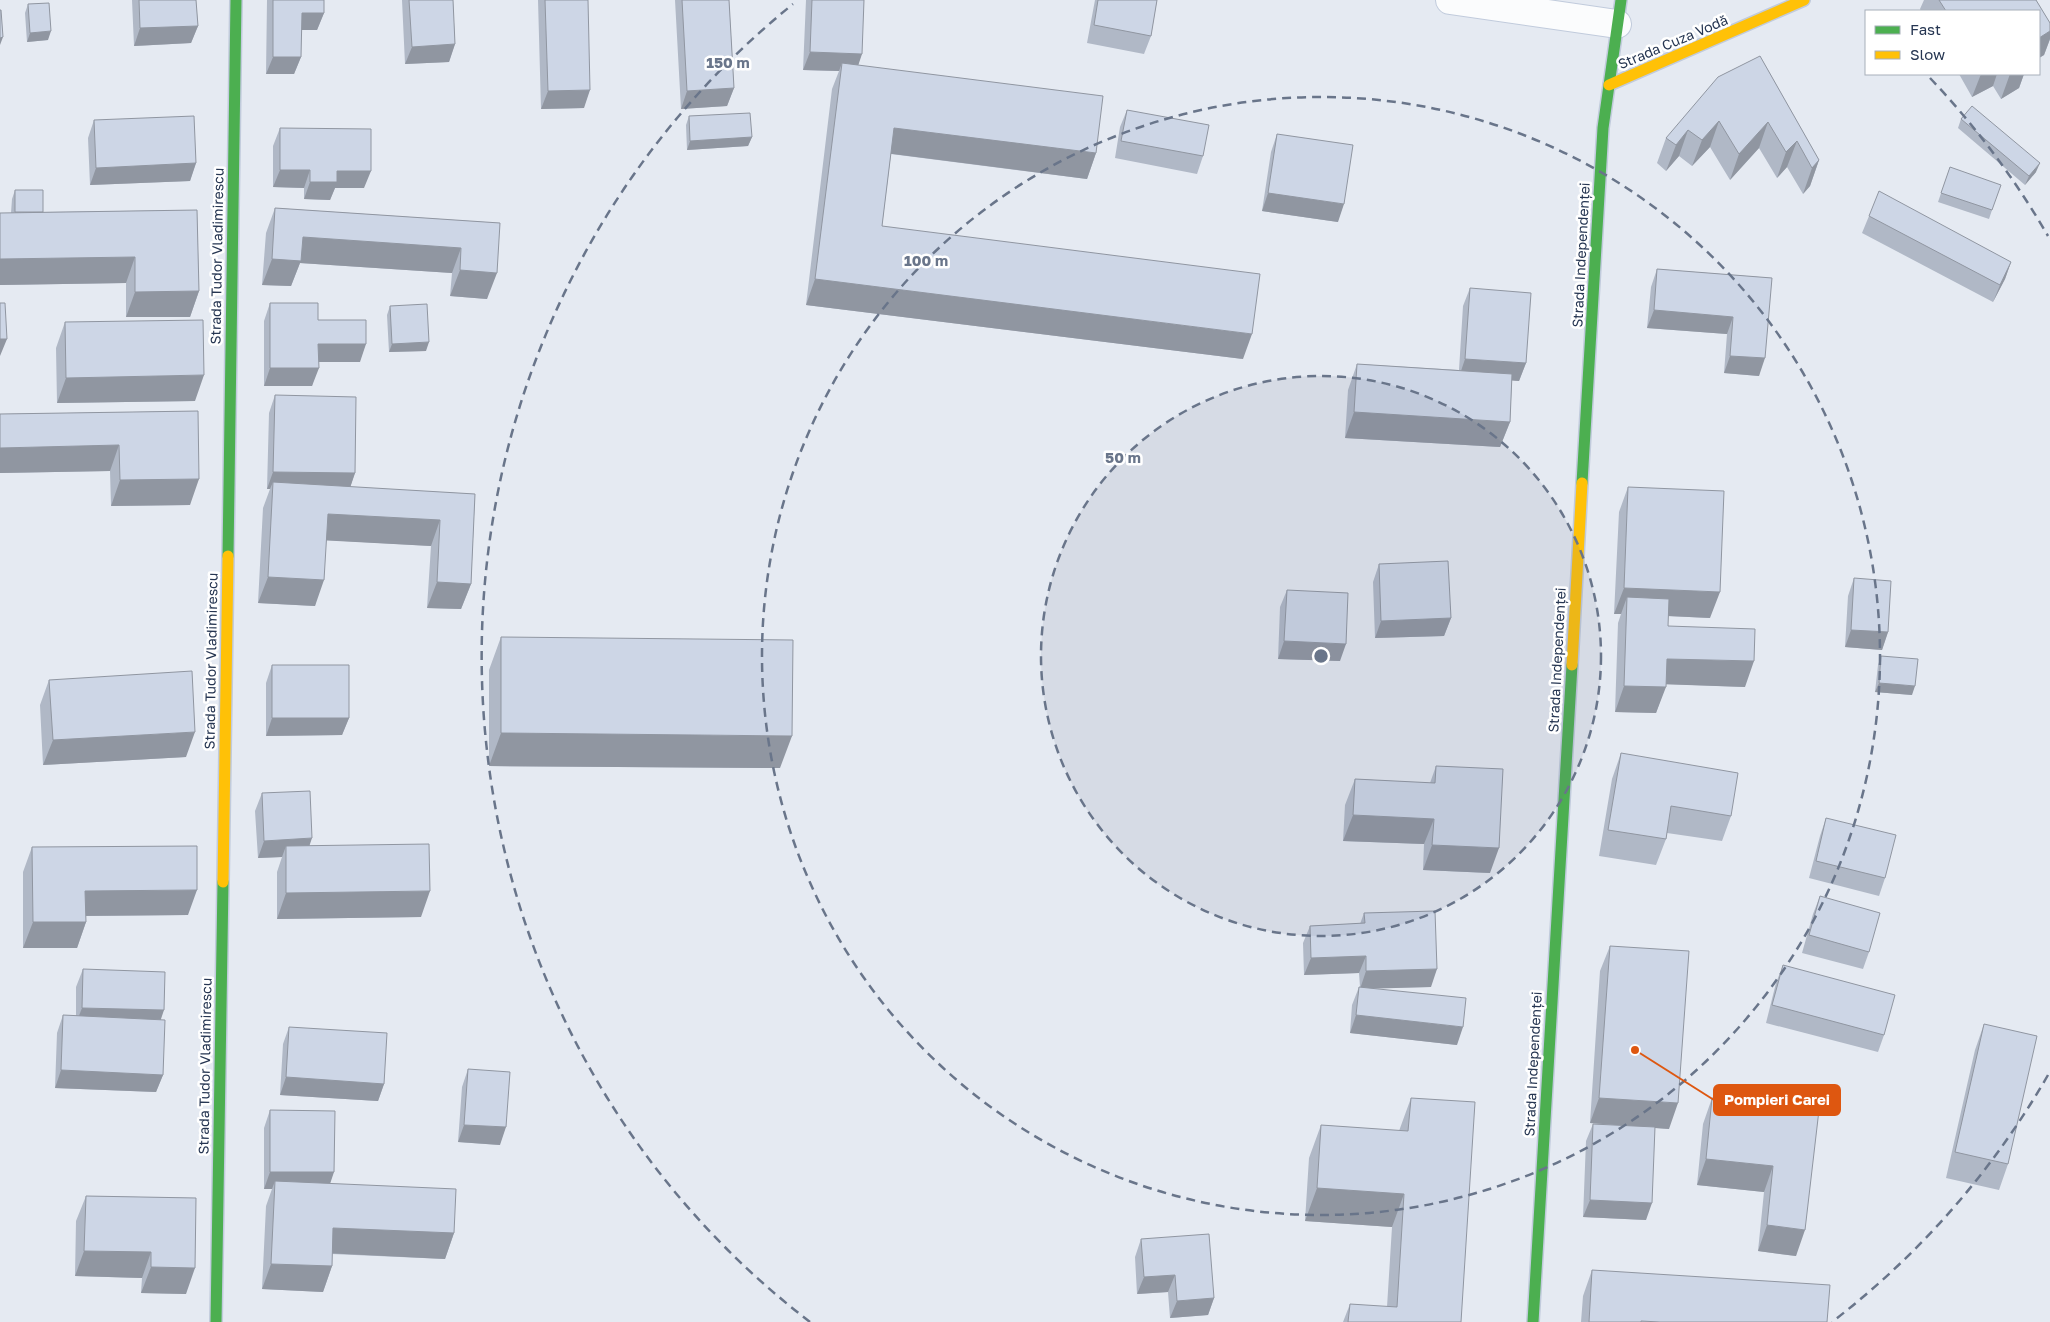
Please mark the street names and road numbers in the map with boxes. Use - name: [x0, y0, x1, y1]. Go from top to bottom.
- street label: Strada Cuza Vodă: [1615, 11, 1730, 72]
- street label: Strada Tudor Vladimirescu: [206, 168, 227, 344]
- street label: Strada Independenței: [1568, 182, 1593, 328]
- street label: Strada Tudor Vladimirescu: [200, 573, 221, 749]
- street label: Strada Independenței: [1544, 587, 1569, 733]
- street label: Strada Tudor Vladimirescu: [194, 978, 215, 1154]
- street label: Strada Independenței: [1520, 991, 1545, 1137]

